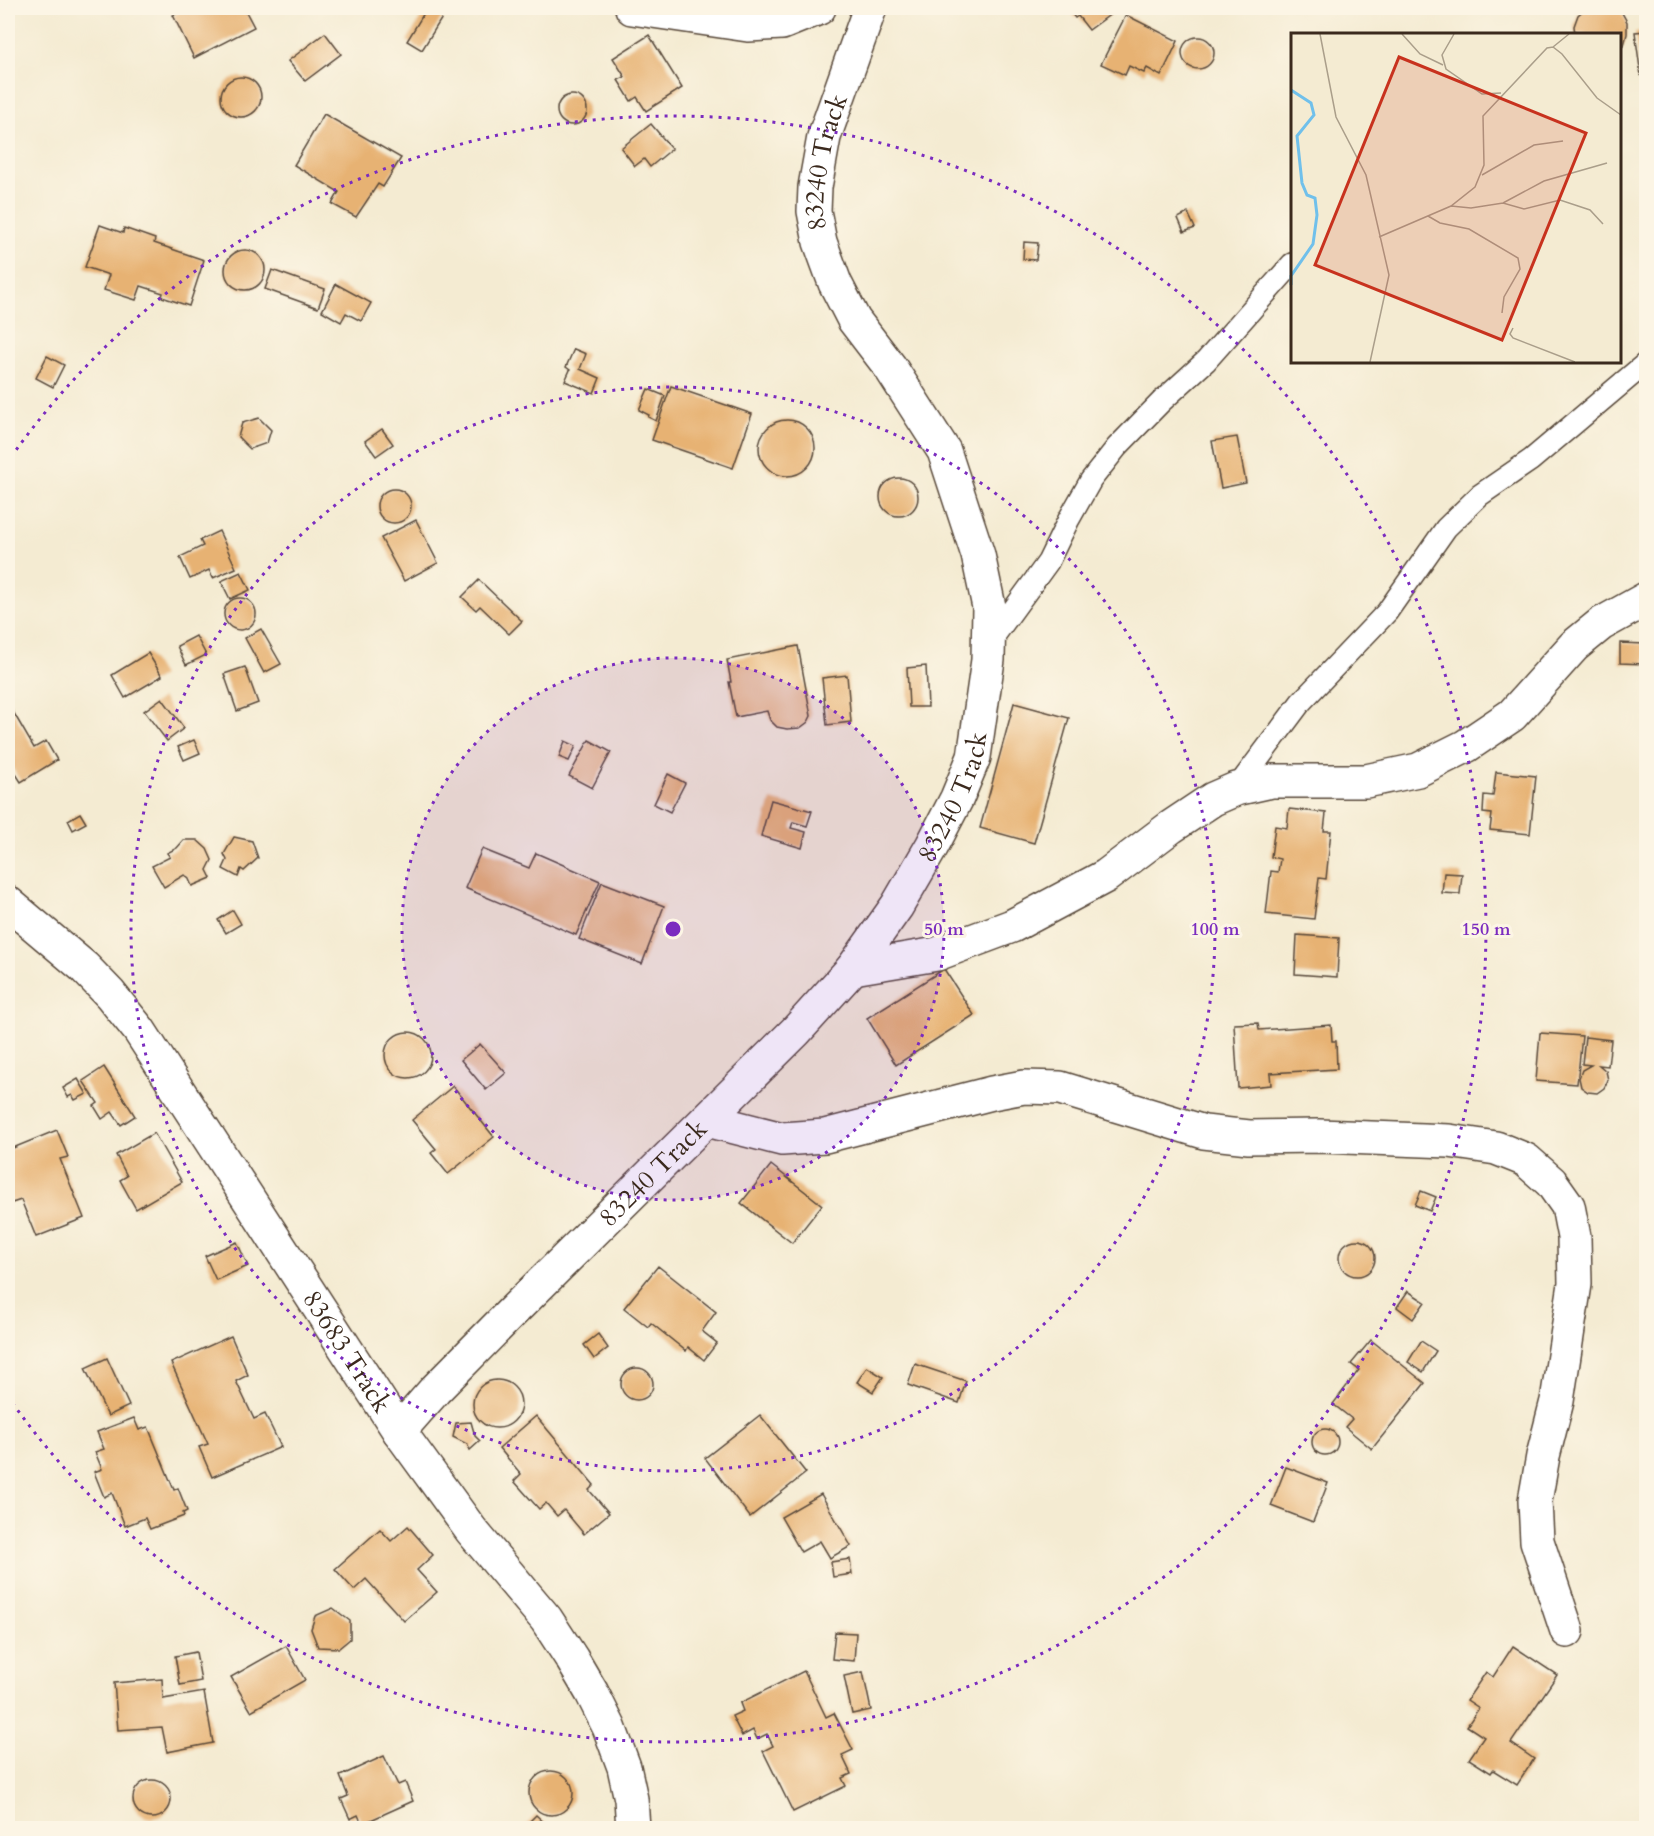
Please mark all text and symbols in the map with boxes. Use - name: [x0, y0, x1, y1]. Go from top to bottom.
- inset map: [1291, 33, 1621, 363]
- street label: 83240 Track: [796, 89, 856, 234]
- street label: 83240 Track: [909, 730, 995, 868]
- text: 50 m: [924, 917, 964, 942]
- text: 100 m: [1190, 917, 1240, 942]
- text: 150 m: [1461, 917, 1511, 942]
- centre of rings: [663, 919, 683, 939]
- street label: 83240 Track: [591, 1111, 714, 1234]
- street label: 83683 Track: [295, 1283, 400, 1419]

